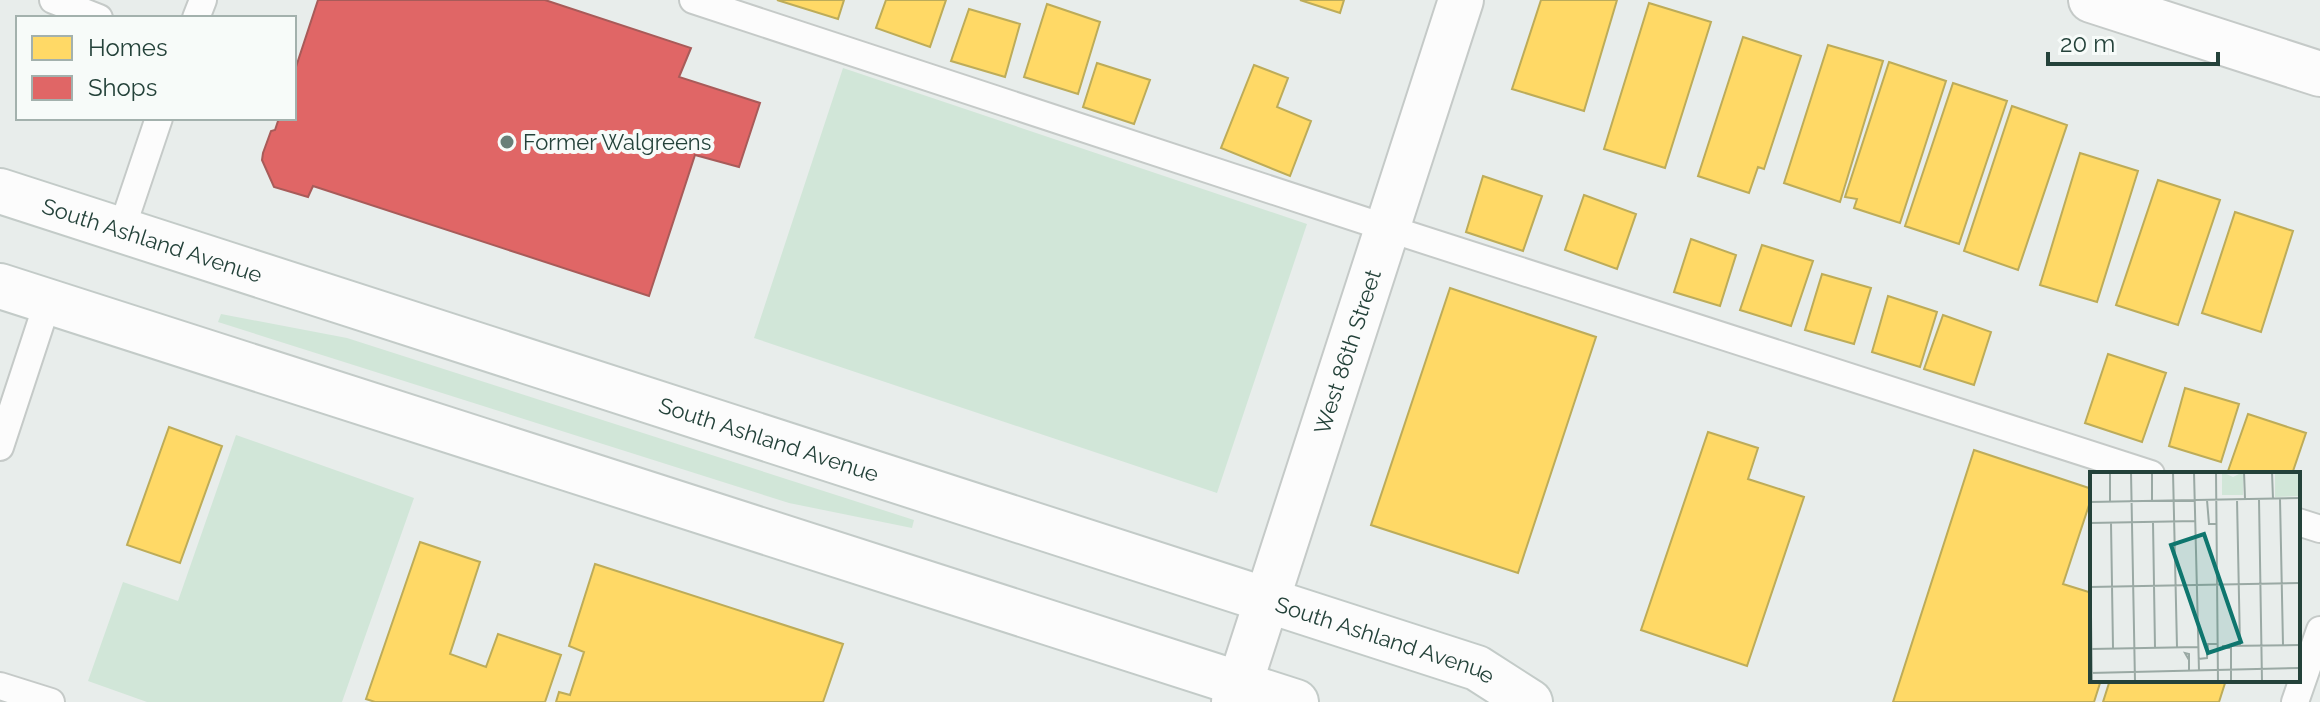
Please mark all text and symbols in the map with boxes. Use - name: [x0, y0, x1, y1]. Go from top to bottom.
- legend: [16, 16, 296, 120]
- scale bar: [2048, 16, 2218, 66]
- text: 20 m: [2060, 29, 2115, 58]
- text: Homes: [88, 33, 168, 62]
- text: Shops: [88, 73, 157, 102]
- place label: Former Walgreens: [523, 129, 711, 155]
- marker: Former Walgreens: [498, 133, 516, 151]
- street label: South Ashland Avenue: [39, 193, 266, 288]
- street label: West 86th Street: [1309, 266, 1386, 437]
- street label: South Ashland Avenue: [656, 392, 882, 487]
- inset map: [2090, 472, 2300, 682]
- street label: South Ashland Avenue: [1272, 591, 1500, 689]

